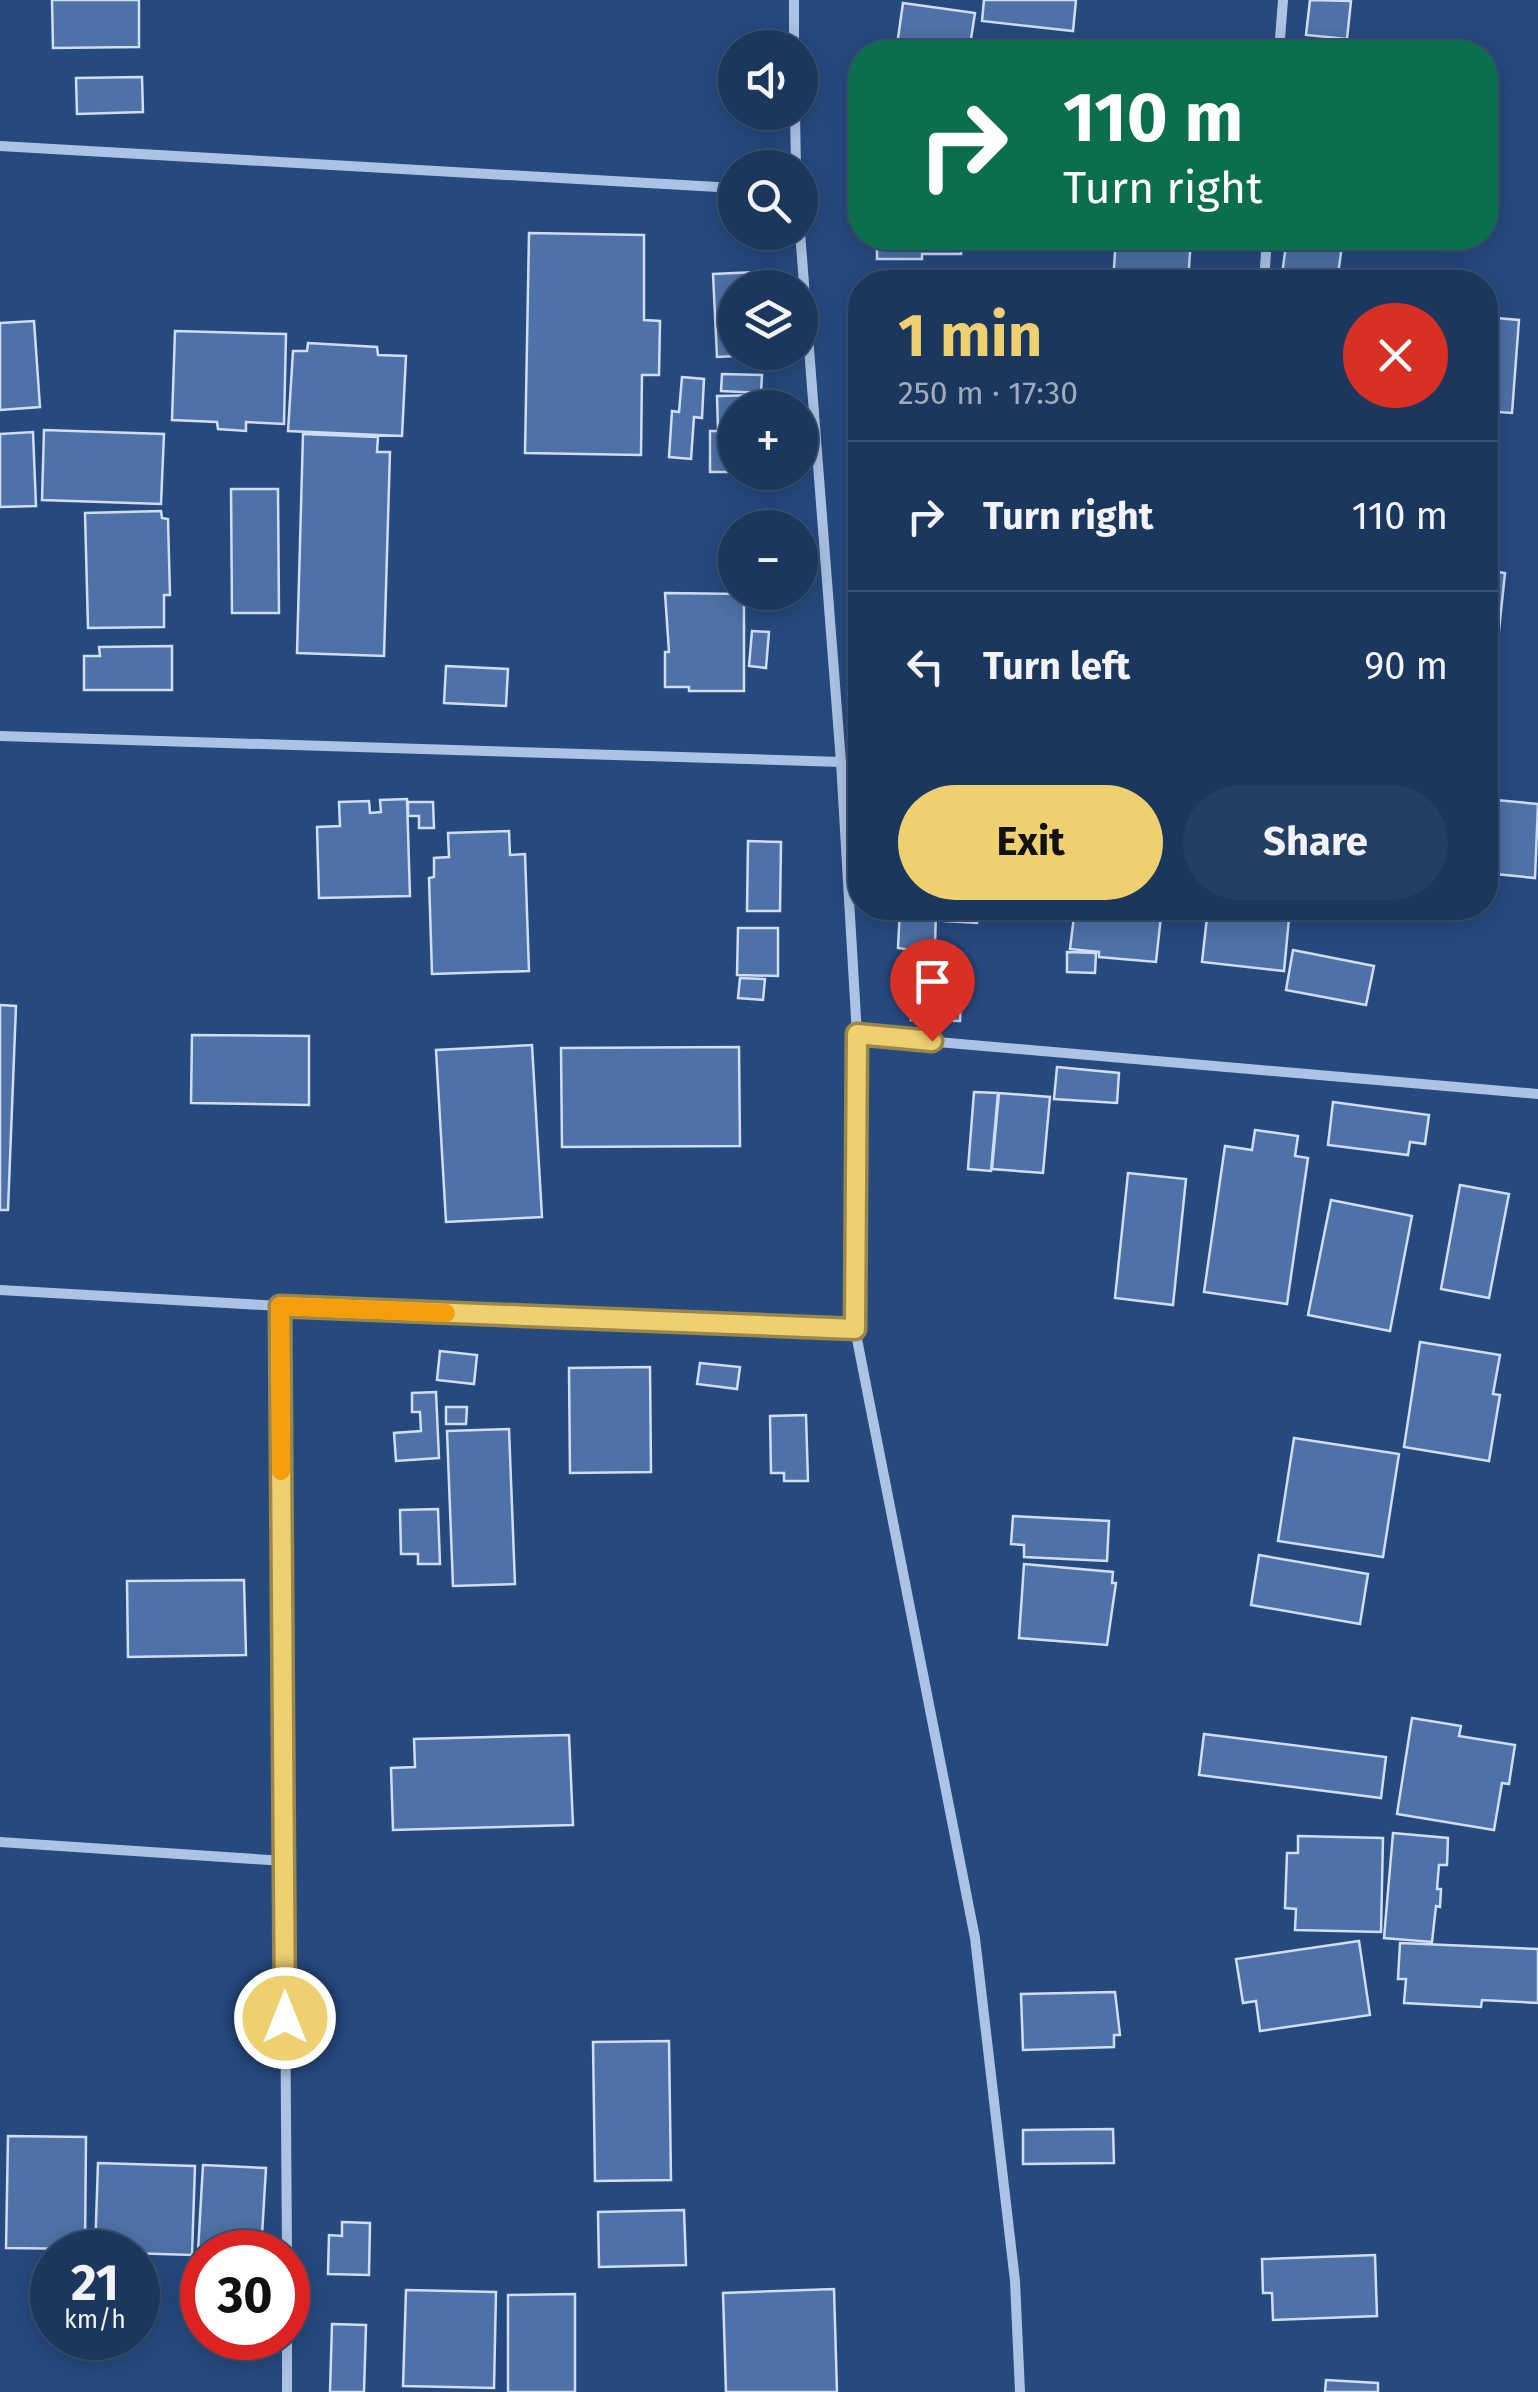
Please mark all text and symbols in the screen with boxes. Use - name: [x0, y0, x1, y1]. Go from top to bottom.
- map controls: [718, 30, 818, 610]
- button: sound: [718, 30, 818, 130]
- text: 110 m: [1063, 76, 1243, 160]
- icon: right: [898, 80, 1028, 210]
- button: search: [718, 150, 818, 250]
- text: Turn right: [1063, 161, 1262, 215]
- button: layers: [718, 270, 818, 370]
- text: 1 min: [898, 300, 1042, 372]
- button: close: [1343, 303, 1448, 408]
- text: 250 m · 17:30: [898, 374, 1078, 412]
- button: +: [718, 390, 818, 490]
- icon: right: [898, 489, 953, 544]
- text: Turn right: [983, 493, 1153, 539]
- text: 110 m: [1352, 493, 1448, 539]
- button: −: [718, 510, 818, 610]
- icon: left: [898, 639, 953, 694]
- text: Turn left: [983, 643, 1130, 689]
- text: 90 m: [1364, 643, 1448, 689]
- button: Exit: [898, 785, 1163, 900]
- button: Share: [1183, 785, 1448, 900]
- pin: [890, 939, 975, 1042]
- icon: arrive: [905, 954, 960, 1009]
- position arrow: [233, 1966, 337, 2070]
- speed limit sign: 30: [180, 2230, 310, 2360]
- text: 21: [71, 2253, 119, 2313]
- text: km/h: [64, 2305, 126, 2335]

